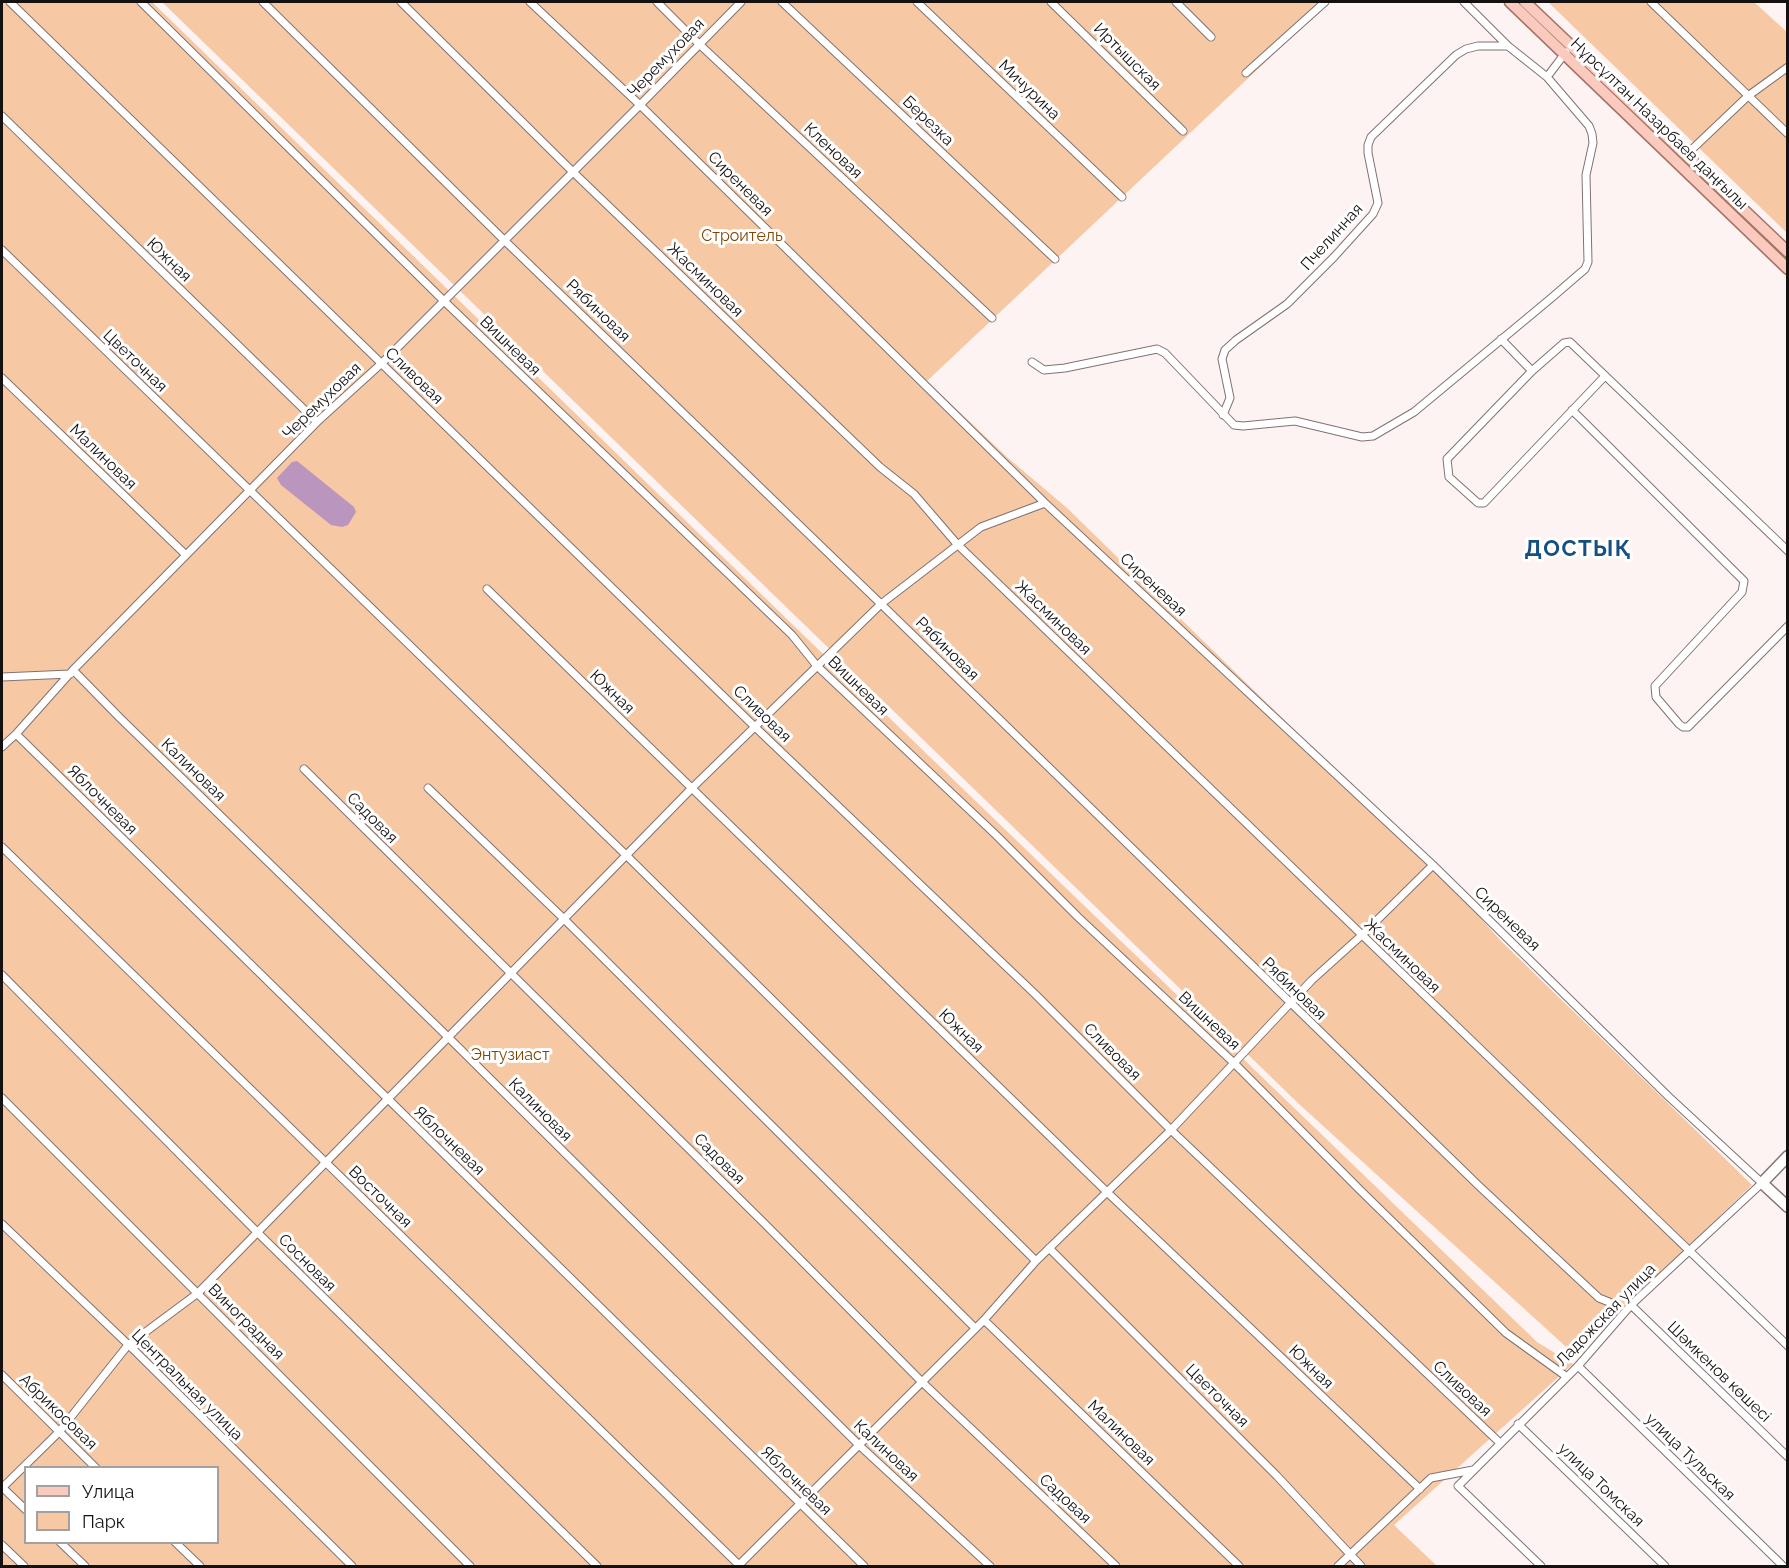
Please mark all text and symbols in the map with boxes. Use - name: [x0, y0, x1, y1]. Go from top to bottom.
- street label: Черемуховая: [624, 15, 708, 101]
- street label: Иртышская: [1089, 19, 1165, 95]
- street label: Нұрсұлтан Назарбаев даңғылы: [1566, 34, 1752, 214]
- street label: Мичурина: [994, 56, 1064, 124]
- street label: Березка: [899, 92, 957, 150]
- street label: Кленовая: [800, 119, 866, 183]
- street label: Сиреневая: [704, 148, 776, 220]
- street label: Пчелинная: [1297, 200, 1367, 274]
- park label: Строитель: [701, 226, 783, 246]
- street label: Южная: [143, 234, 195, 286]
- street label: Жасминовая: [663, 239, 747, 321]
- street label: Рябиновая: [562, 276, 634, 346]
- street label: Вишневая: [476, 312, 544, 380]
- street label: Цветочная: [99, 326, 171, 396]
- street label: Сливовая: [381, 344, 447, 408]
- street label: Черемуховая: [279, 359, 365, 443]
- street label: Малиновая: [66, 420, 140, 494]
- district label: ДОСТЫҚ: [1524, 536, 1632, 562]
- street label: Сиреневая: [1116, 549, 1190, 621]
- street label: Жасминовая: [1011, 577, 1095, 659]
- street label: Рябиновая: [911, 613, 983, 685]
- street label: Вишневая: [824, 652, 892, 720]
- street label: Южная: [586, 666, 638, 718]
- street label: Сливовая: [729, 682, 795, 746]
- street label: Калиновая: [157, 735, 229, 805]
- street label: Яблочневая: [63, 761, 141, 839]
- street label: Садовая: [343, 789, 401, 847]
- street label: Сиреневая: [1470, 883, 1544, 955]
- street label: Жасминовая: [1360, 915, 1444, 997]
- street label: Рябиновая: [1258, 954, 1330, 1024]
- street label: Вишневая: [1174, 988, 1244, 1054]
- street label: Южная: [935, 1005, 987, 1057]
- street label: Сливовая: [1079, 1019, 1145, 1085]
- park label: Энтузиаст: [470, 1045, 550, 1065]
- street label: Калиновая: [504, 1074, 576, 1146]
- street label: Яблочневая: [410, 1102, 488, 1180]
- street label: Садовая: [690, 1130, 748, 1188]
- street label: Восточная: [344, 1162, 416, 1232]
- street label: Сосновая: [274, 1230, 340, 1296]
- street label: Ладожская улица: [1552, 1260, 1660, 1370]
- street label: Виноградная: [204, 1280, 288, 1364]
- street label: Шәмкенов көшесі: [1663, 1318, 1775, 1426]
- street label: Центральная улица: [127, 1325, 247, 1445]
- street label: Южная: [1285, 1341, 1337, 1393]
- street label: Сливовая: [1429, 1357, 1495, 1421]
- street label: Цветочная: [1181, 1360, 1253, 1432]
- street label: Абрикосовая: [15, 1370, 101, 1454]
- street label: Малиновая: [1084, 1396, 1158, 1470]
- street label: улица Тульская: [1641, 1409, 1739, 1505]
- street label: Калиновая: [850, 1416, 922, 1486]
- street label: улица Томская: [1554, 1439, 1648, 1531]
- street label: Яблочневая: [757, 1442, 835, 1520]
- legend: [24, 1466, 219, 1544]
- street label: Садовая: [1035, 1470, 1095, 1528]
- text: Улица: [82, 1481, 134, 1502]
- text: Парк: [82, 1511, 125, 1532]

